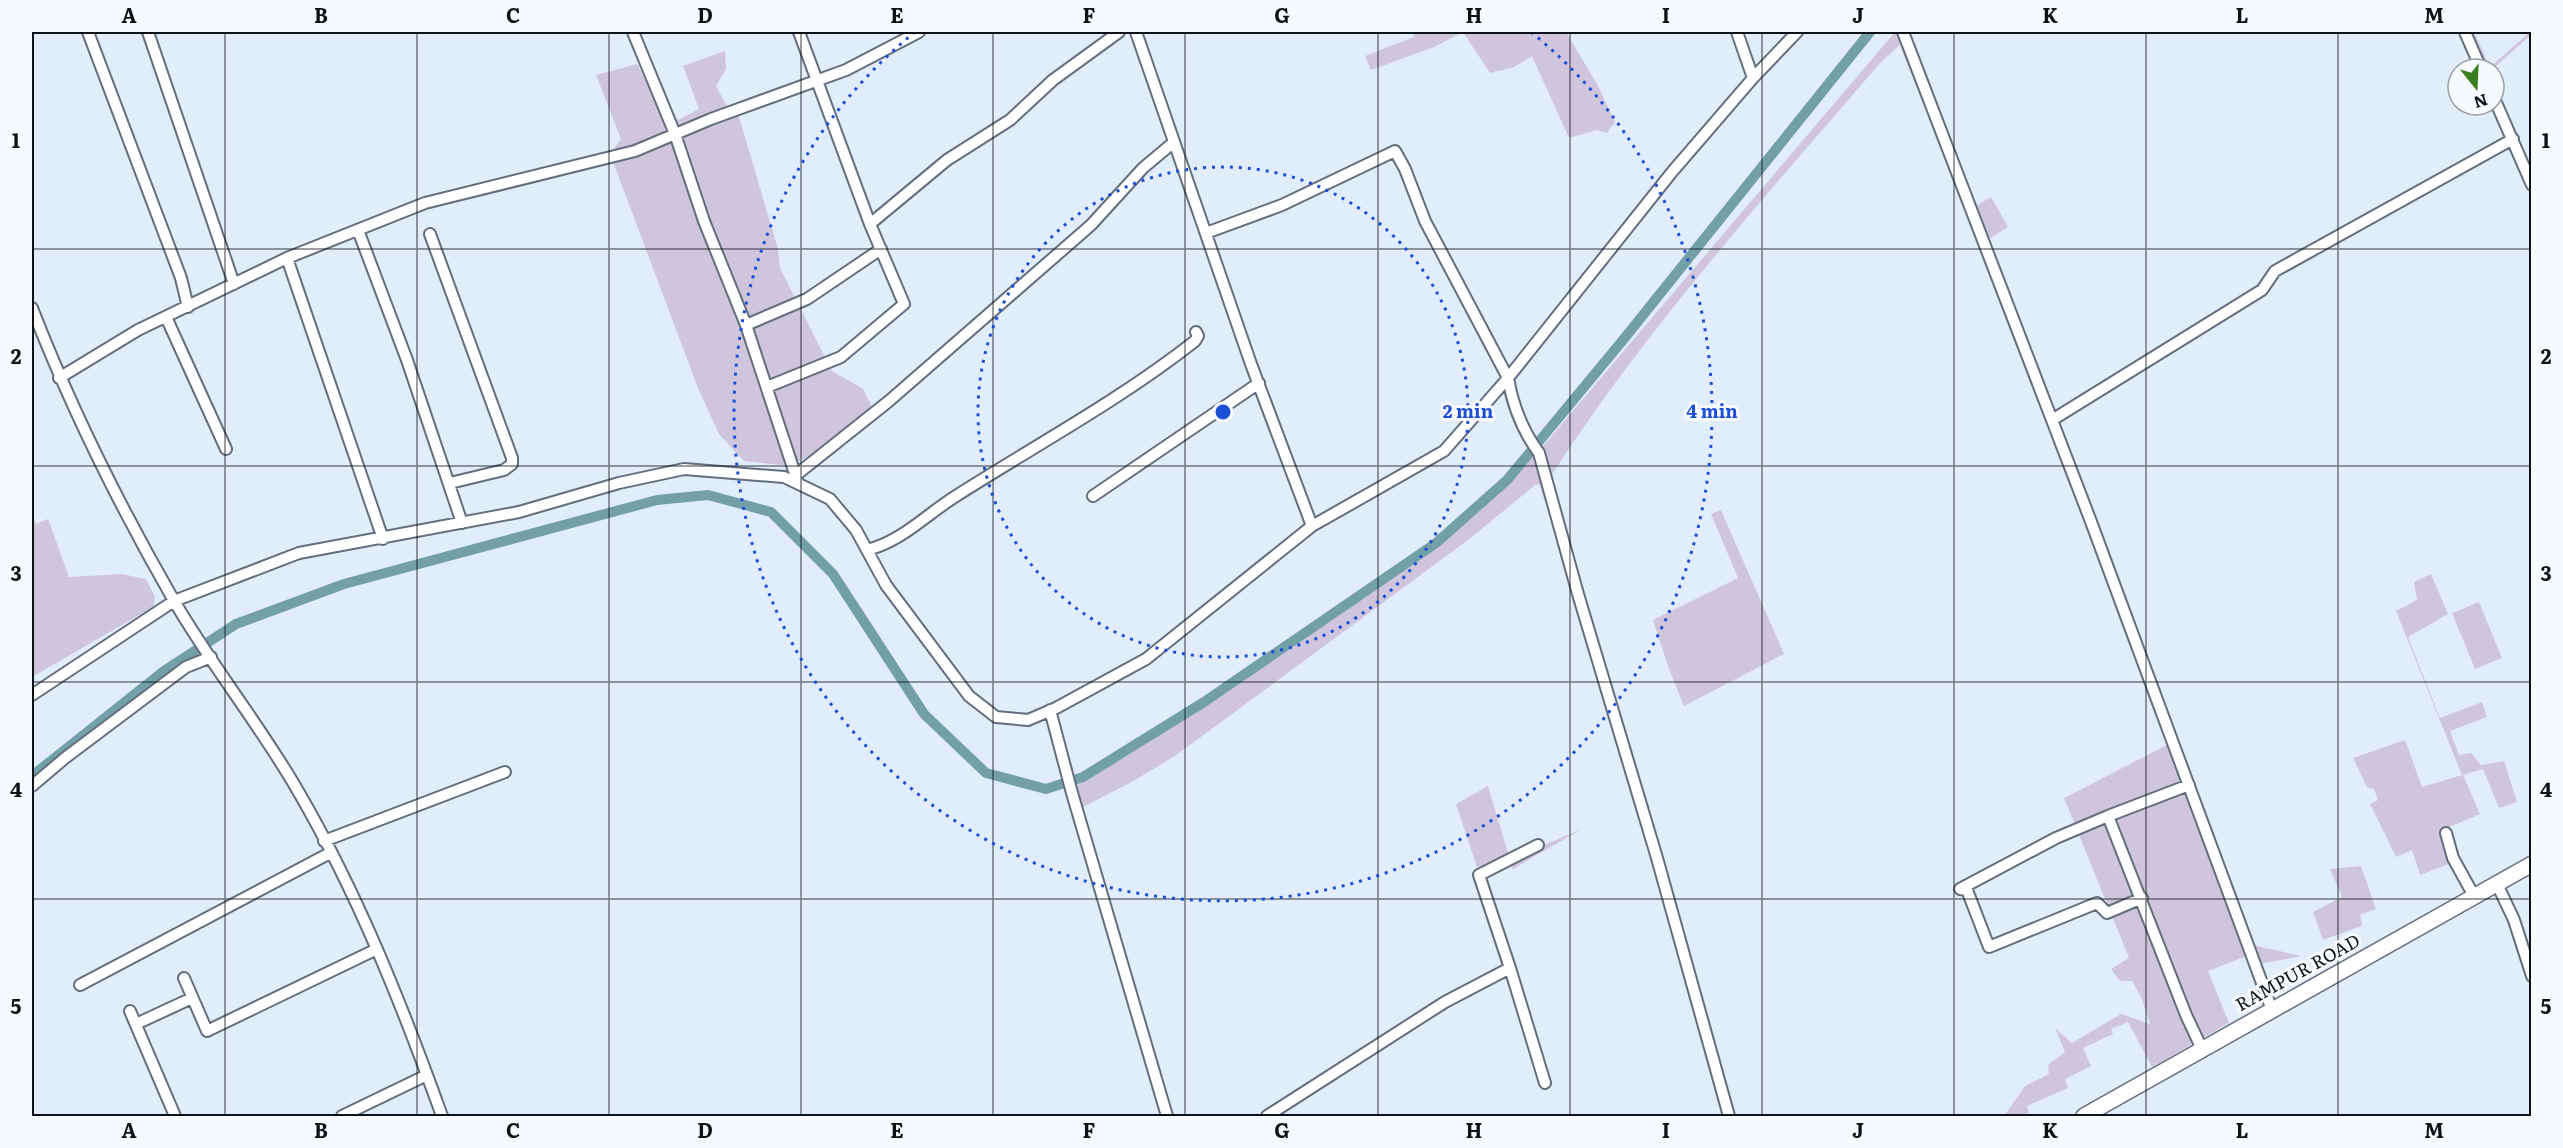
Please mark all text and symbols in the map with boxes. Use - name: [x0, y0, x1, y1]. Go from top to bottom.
- text: A: [121, 0, 137, 29]
- text: B: [314, 0, 328, 29]
- text: C: [506, 0, 520, 29]
- text: D: [697, 0, 713, 29]
- text: E: [890, 0, 904, 29]
- text: F: [1083, 0, 1096, 29]
- text: G: [1274, 0, 1290, 29]
- text: H: [1466, 0, 1482, 29]
- text: I: [1662, 0, 1670, 29]
- text: J: [1852, 0, 1864, 29]
- text: K: [2042, 0, 2058, 29]
- text: L: [2236, 0, 2249, 29]
- text: M: [2424, 0, 2444, 29]
- north arrow: [2446, 57, 2506, 117]
- text: N: [2471, 89, 2491, 116]
- text: 1: [12, 124, 20, 154]
- text: 1: [2542, 124, 2550, 154]
- text: 2: [11, 340, 22, 370]
- text: 2: [2541, 340, 2552, 370]
- text: 2 min: [1443, 397, 1494, 424]
- text: 4 min: [1686, 397, 1738, 424]
- centre of rings: [1213, 402, 1233, 422]
- text: 3: [10, 557, 22, 587]
- text: 3: [2540, 557, 2552, 587]
- text: 4: [10, 773, 22, 803]
- text: 4: [2540, 773, 2552, 803]
- street label: RAMPUR ROAD: [2230, 926, 2364, 1017]
- text: 5: [11, 990, 22, 1020]
- text: 5: [2541, 990, 2552, 1020]
- text: A: [121, 1114, 137, 1144]
- text: B: [314, 1114, 328, 1144]
- text: C: [506, 1114, 520, 1144]
- text: D: [697, 1114, 713, 1144]
- text: E: [890, 1114, 904, 1144]
- text: F: [1083, 1114, 1096, 1144]
- text: G: [1274, 1114, 1290, 1144]
- text: H: [1466, 1114, 1482, 1144]
- text: I: [1662, 1114, 1670, 1144]
- text: J: [1852, 1114, 1864, 1144]
- text: K: [2042, 1114, 2058, 1144]
- text: L: [2236, 1114, 2249, 1144]
- text: M: [2424, 1114, 2444, 1144]

